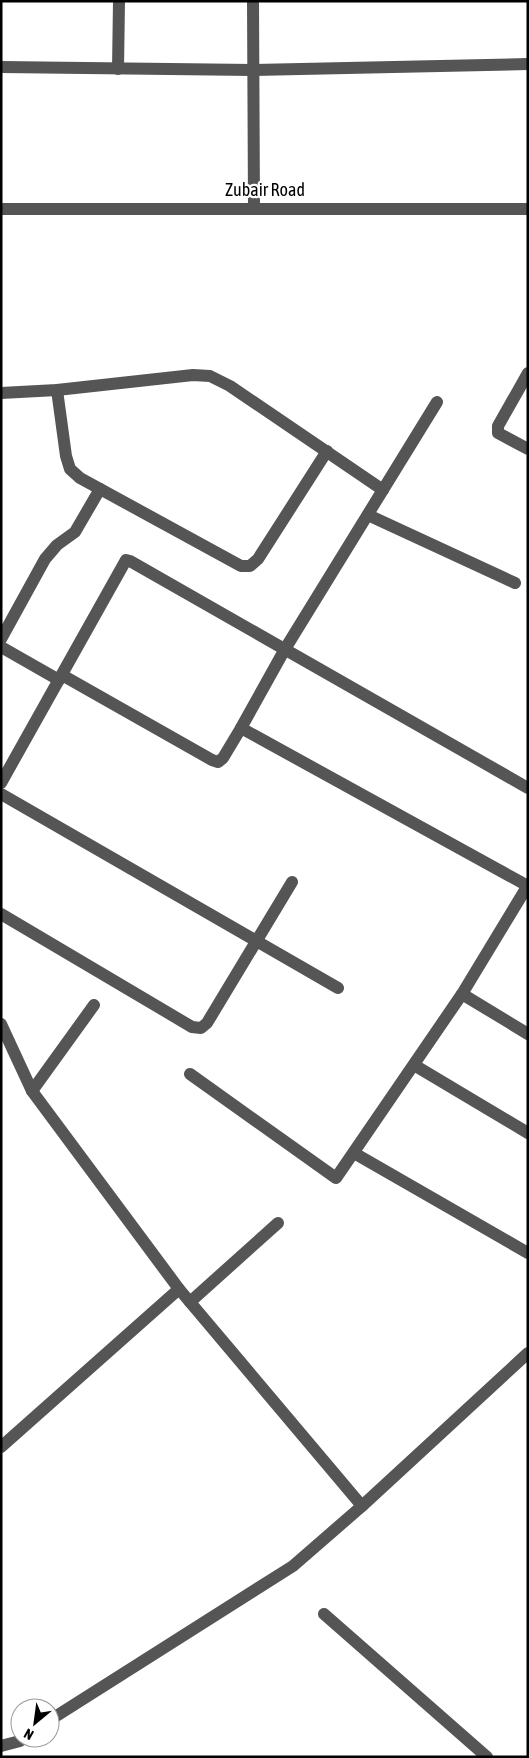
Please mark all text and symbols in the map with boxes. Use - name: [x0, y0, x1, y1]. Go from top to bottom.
- street label: Zubair Road: [225, 179, 305, 200]
- north arrow: [10, 1698, 60, 1748]
- text: N: [21, 1725, 36, 1743]

